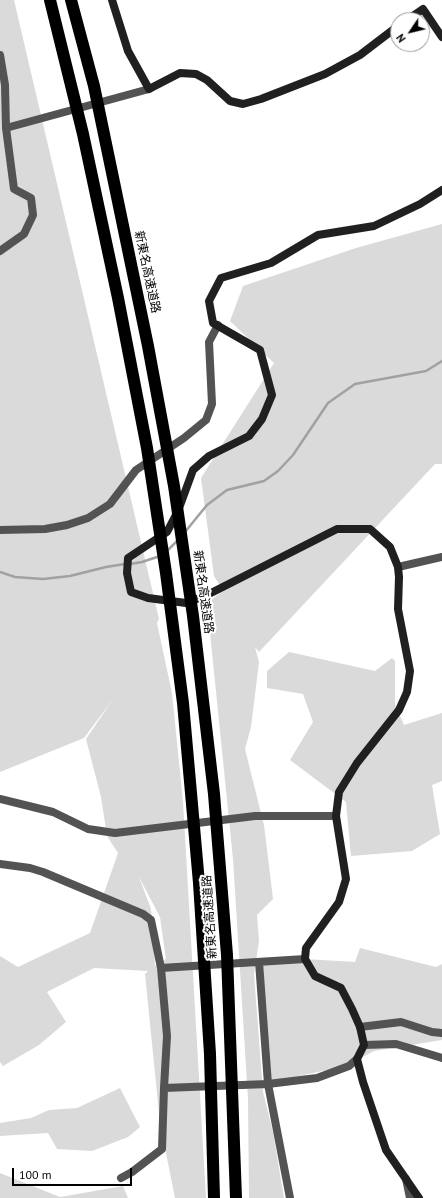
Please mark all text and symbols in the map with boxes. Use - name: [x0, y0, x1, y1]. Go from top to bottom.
- north arrow: [390, 12, 430, 52]
- text: N: [393, 31, 409, 45]
- street label: 新東名高速道路: [131, 229, 163, 315]
- street label: 新東名高速道路: [190, 549, 216, 635]
- street label: 新東名高速道路: [200, 875, 220, 959]
- scale bar: [14, 1160, 134, 1186]
- text: 100 m: [19, 1167, 52, 1182]

